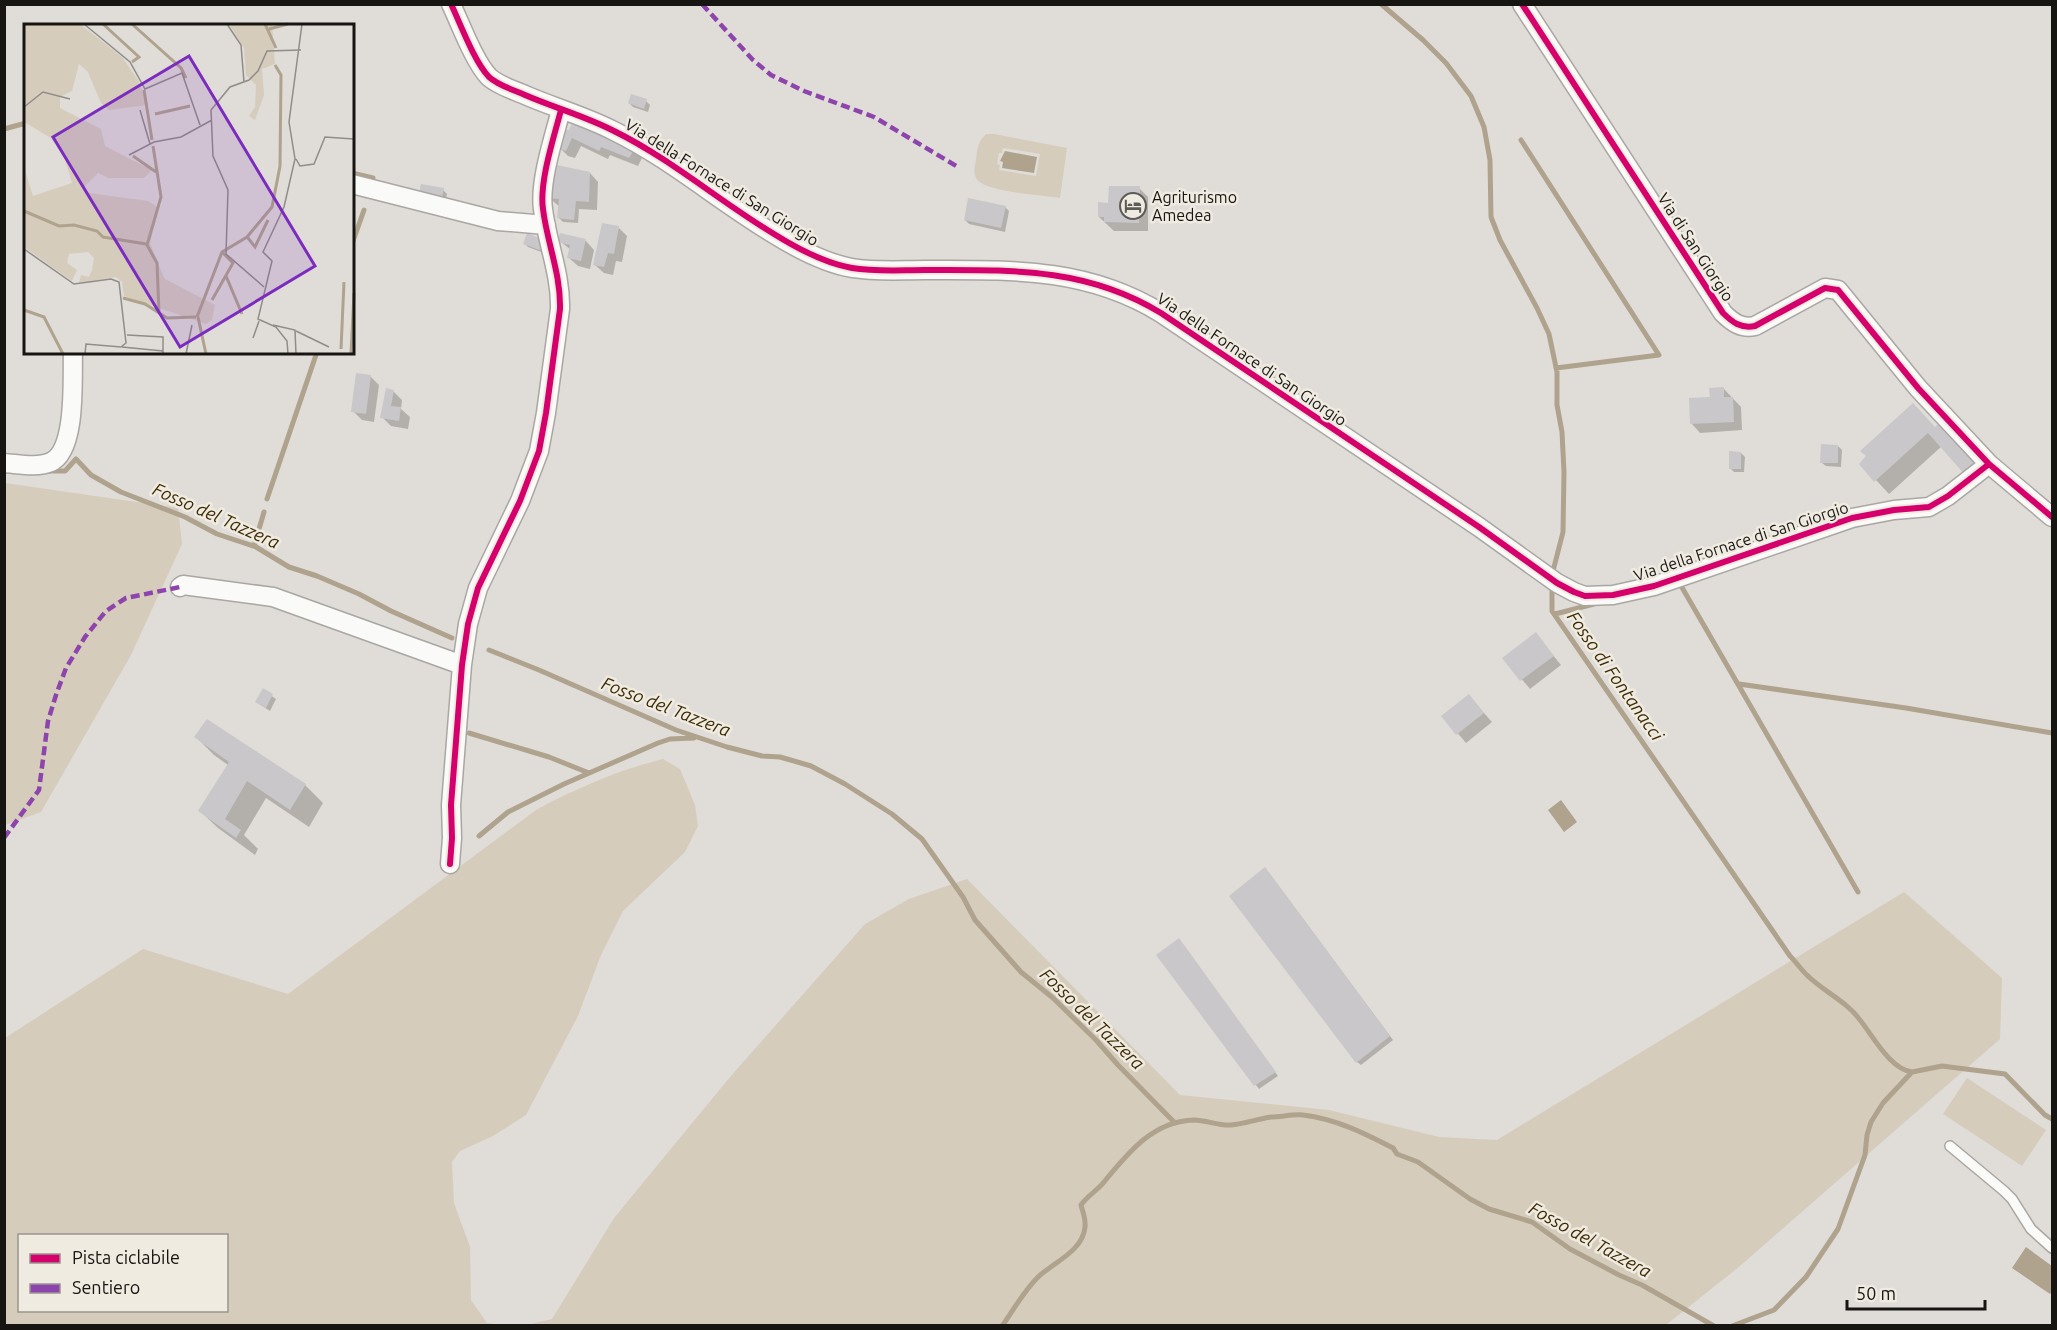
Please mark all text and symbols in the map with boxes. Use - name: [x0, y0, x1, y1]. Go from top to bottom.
- inset map: [24, 24, 354, 354]
- street label: Via della Fornace di San Giorgio: [622, 115, 822, 249]
- place label: Agriturismo Amedea: [1152, 188, 1237, 224]
- street label: Via di San Giorgio: [1654, 190, 1738, 304]
- hotel icon: Agriturismo Amedea: [1118, 191, 1148, 221]
- street label: Via della Fornace di San Giorgio: [1154, 289, 1350, 429]
- water label: Fosso del Tazzera: [150, 478, 283, 552]
- street label: Via della Fornace di San Giorgio: [1631, 498, 1851, 584]
- water label: Fosso di Fontanacci: [1564, 607, 1668, 744]
- water label: Fosso del Tazzera: [599, 672, 734, 740]
- water label: Fosso del Tazzera: [1037, 964, 1149, 1073]
- water label: Fosso del Tazzera: [1526, 1197, 1655, 1281]
- legend: [18, 1234, 228, 1312]
- text: Pista ciclabile: [72, 1247, 180, 1267]
- scale bar: [1847, 1273, 1985, 1311]
- text: Sentiero: [72, 1277, 140, 1297]
- text: 50 m: [1856, 1283, 1896, 1303]

